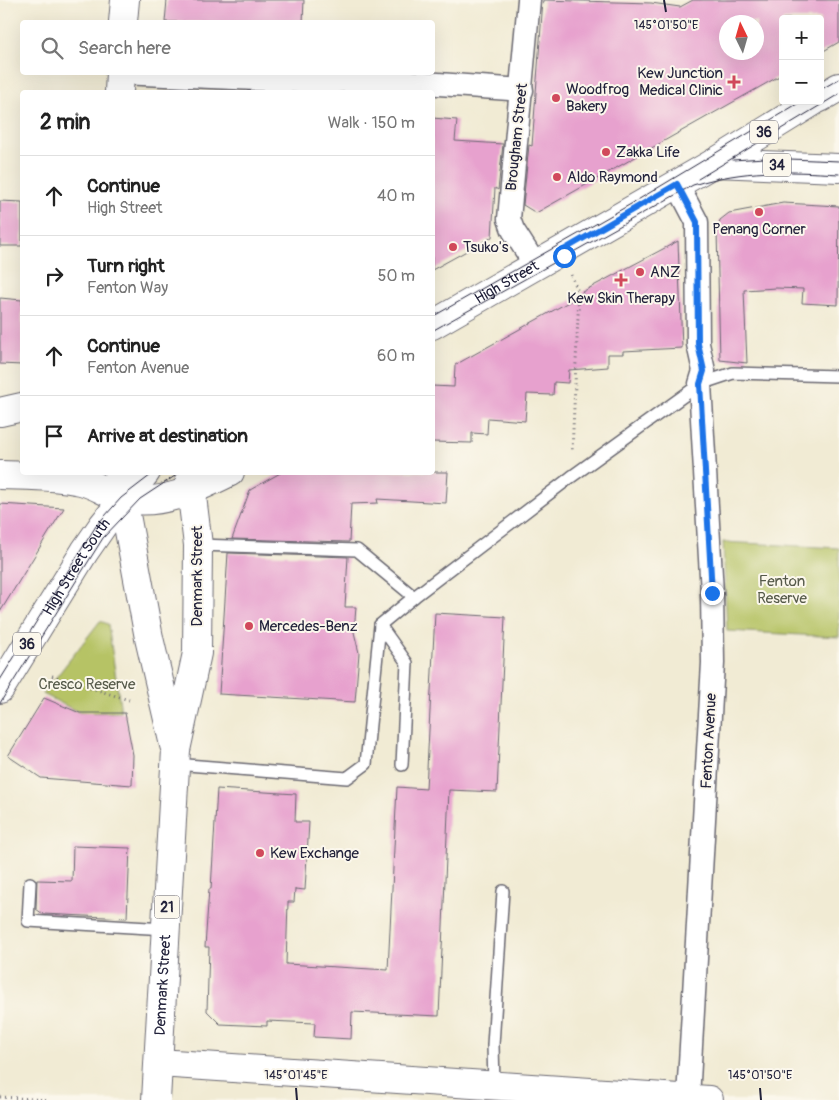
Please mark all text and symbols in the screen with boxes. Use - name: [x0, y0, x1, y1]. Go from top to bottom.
- north arrow: [719, 15, 764, 60]
- map controls: [779, 15, 824, 105]
- button: +: [779, 15, 824, 60]
- text: 145°01'50"E: [634, 18, 698, 33]
- search box: [20, 20, 435, 75]
- icon: search: [38, 34, 66, 62]
- text: Search here: [78, 36, 171, 60]
- button: −: [779, 60, 824, 105]
- place label: Kew Junction Medical Clinic: [637, 64, 723, 100]
- marker: Kew Junction Medical Clinic: [727, 75, 741, 89]
- place label: Woodfrog Bakery: [566, 80, 629, 116]
- street label: Brougham Street: [502, 81, 532, 192]
- marker: Woodfrog Bakery: [550, 92, 562, 104]
- text: 2 min: [40, 109, 90, 136]
- text: Walk · 150 m: [328, 113, 415, 133]
- road number: 36: [750, 120, 778, 144]
- place label: Zakka Life: [616, 143, 680, 162]
- marker: Zakka Life: [600, 146, 612, 158]
- road number: 34: [763, 154, 791, 176]
- place label: Aldo Raymond: [567, 168, 658, 187]
- marker: Aldo Raymond: [551, 171, 563, 183]
- text: Continue: [87, 174, 160, 198]
- icon: ahead: [40, 182, 68, 210]
- text: 40 m: [377, 186, 415, 206]
- text: High Street: [87, 198, 163, 218]
- marker: Penang Corner: [753, 206, 765, 218]
- place label: Penang Corner: [712, 220, 806, 239]
- place label: Tsuko's: [463, 238, 509, 257]
- marker: Tsuko's: [447, 241, 459, 253]
- route start: [553, 245, 576, 268]
- text: Turn right: [87, 254, 165, 278]
- street label: High Street: [471, 256, 543, 308]
- icon: right: [40, 262, 68, 290]
- place label: ANZ: [650, 263, 680, 282]
- text: 50 m: [378, 266, 415, 286]
- marker: ANZ: [634, 266, 646, 278]
- marker: Kew Skin Therapy: [614, 273, 628, 287]
- text: Fenton Way: [87, 278, 168, 298]
- place label: Kew Skin Therapy: [567, 289, 675, 308]
- text: Continue: [87, 334, 160, 358]
- icon: ahead: [40, 342, 68, 370]
- text: 60 m: [377, 346, 415, 366]
- text: Fenton Avenue: [87, 358, 189, 378]
- icon: arrive: [40, 422, 68, 450]
- text: Arrive at destination: [87, 424, 248, 448]
- street label: High Street South: [38, 514, 114, 619]
- street label: Denmark Street: [188, 525, 207, 626]
- park label: Fenton Reserve: [757, 572, 807, 608]
- route end: [701, 582, 724, 605]
- place label: Mercedes-Benz: [259, 617, 358, 636]
- marker: Mercedes-Benz: [243, 620, 255, 632]
- road number: 36: [13, 633, 41, 656]
- park label: Cresco Reserve: [38, 675, 136, 694]
- street label: Fenton Avenue: [697, 692, 721, 789]
- place label: Kew Exchange: [270, 844, 360, 863]
- marker: Kew Exchange: [254, 847, 266, 859]
- road number: 21: [154, 896, 180, 919]
- street label: Denmark Street: [150, 933, 175, 1036]
- text: 145°01'45"E: [264, 1068, 328, 1083]
- text: 145°01'50"E: [728, 1068, 792, 1083]

